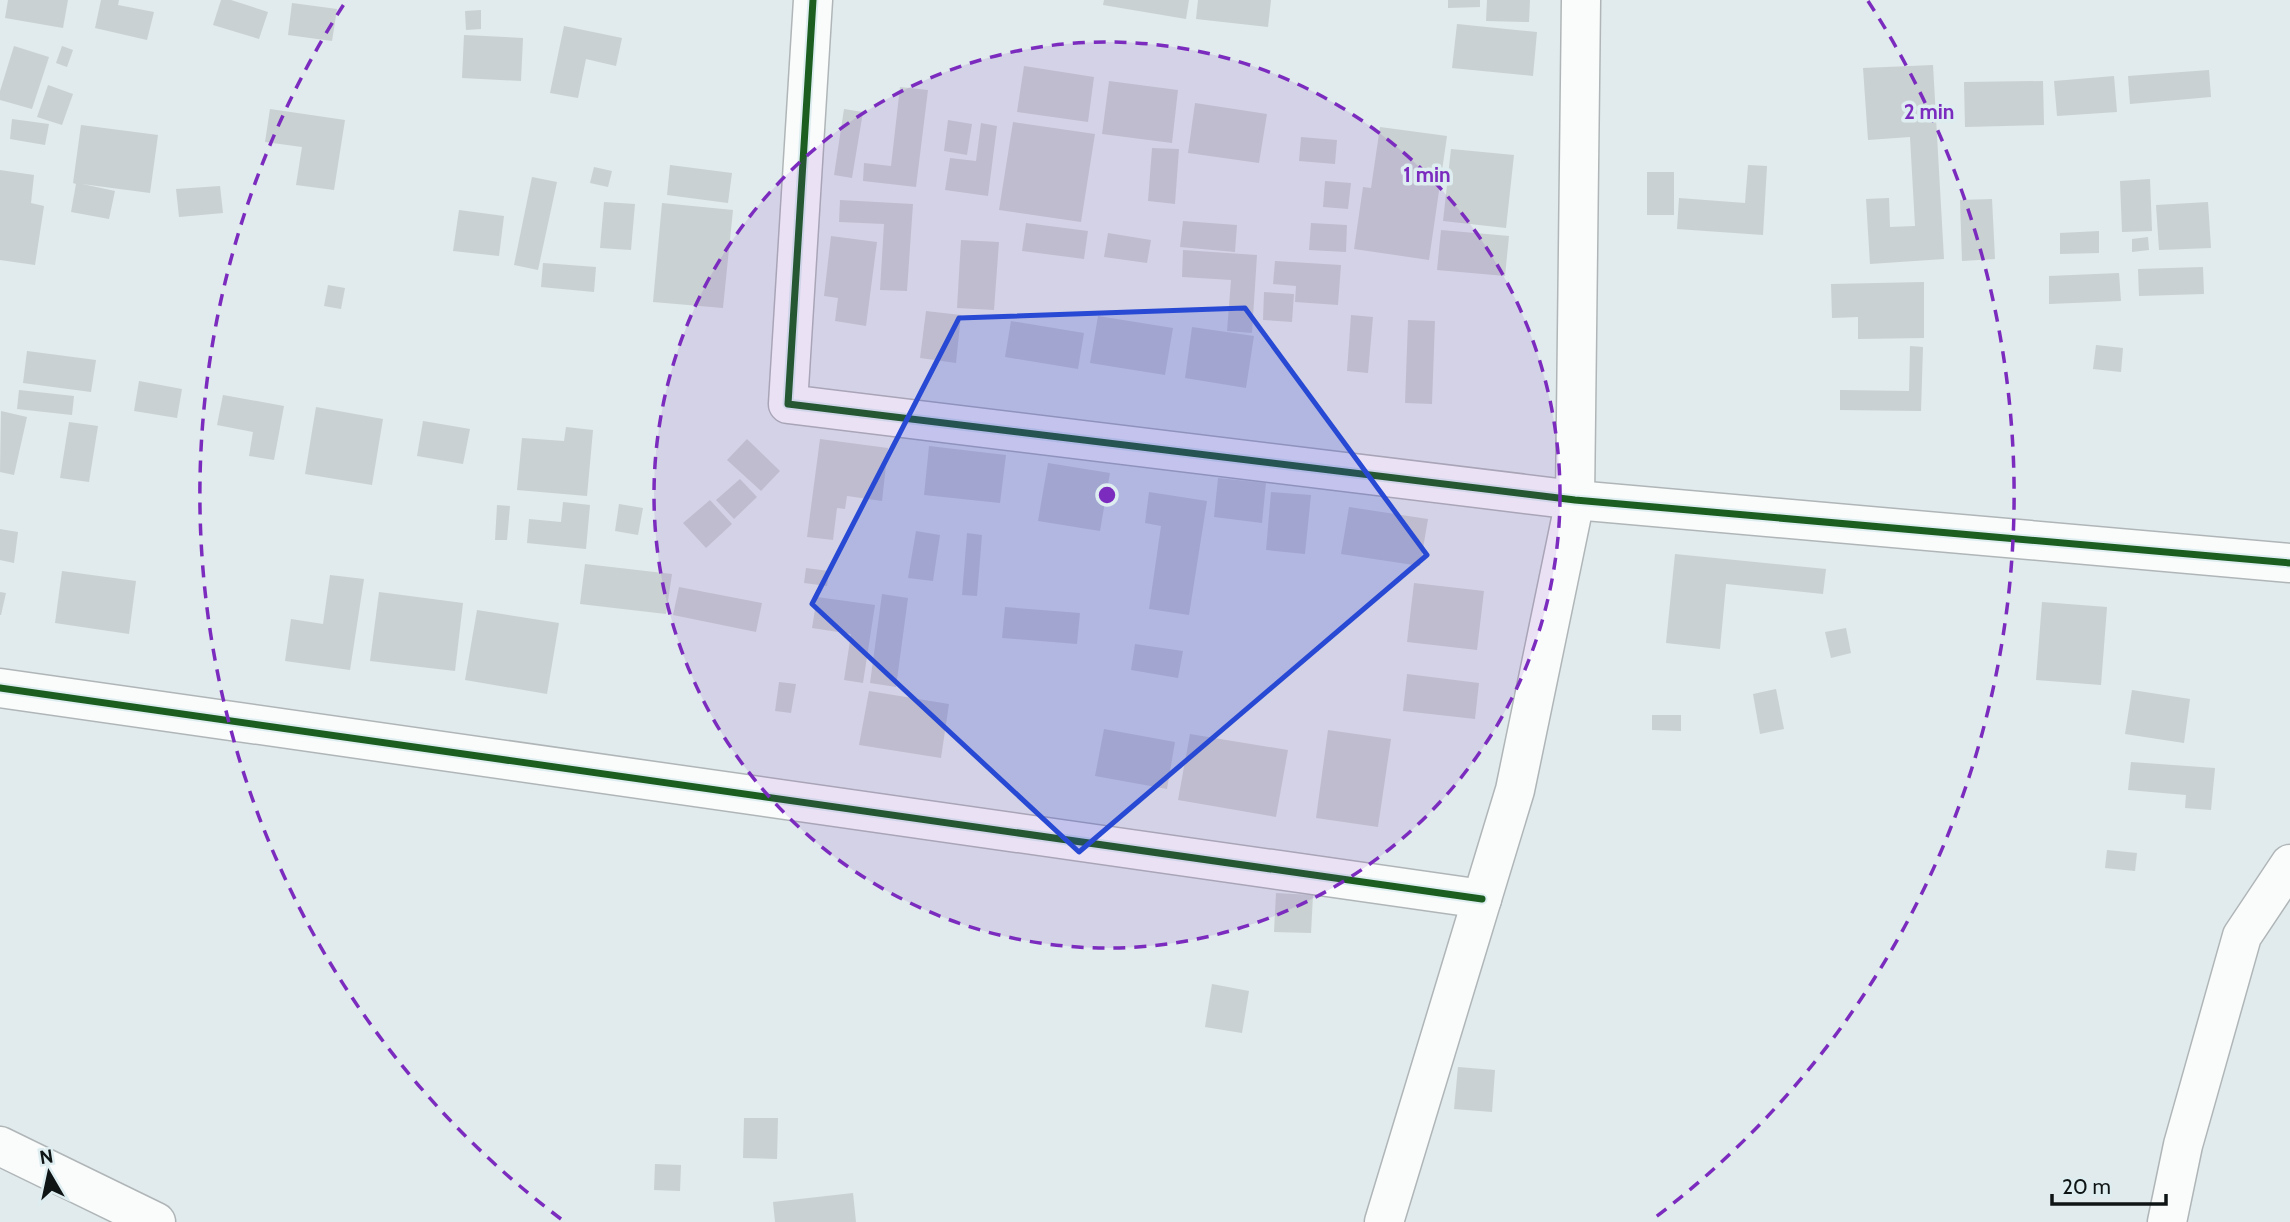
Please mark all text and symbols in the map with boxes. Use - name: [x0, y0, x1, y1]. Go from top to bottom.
- text: 2 min: [1904, 99, 1954, 124]
- text: 1 min: [1403, 162, 1451, 187]
- centre of rings: [1095, 483, 1119, 507]
- north arrow: [14, 1138, 84, 1208]
- text: N: [38, 1144, 55, 1169]
- scale bar: [2052, 1162, 2166, 1206]
- text: 20 m: [2062, 1174, 2111, 1199]

